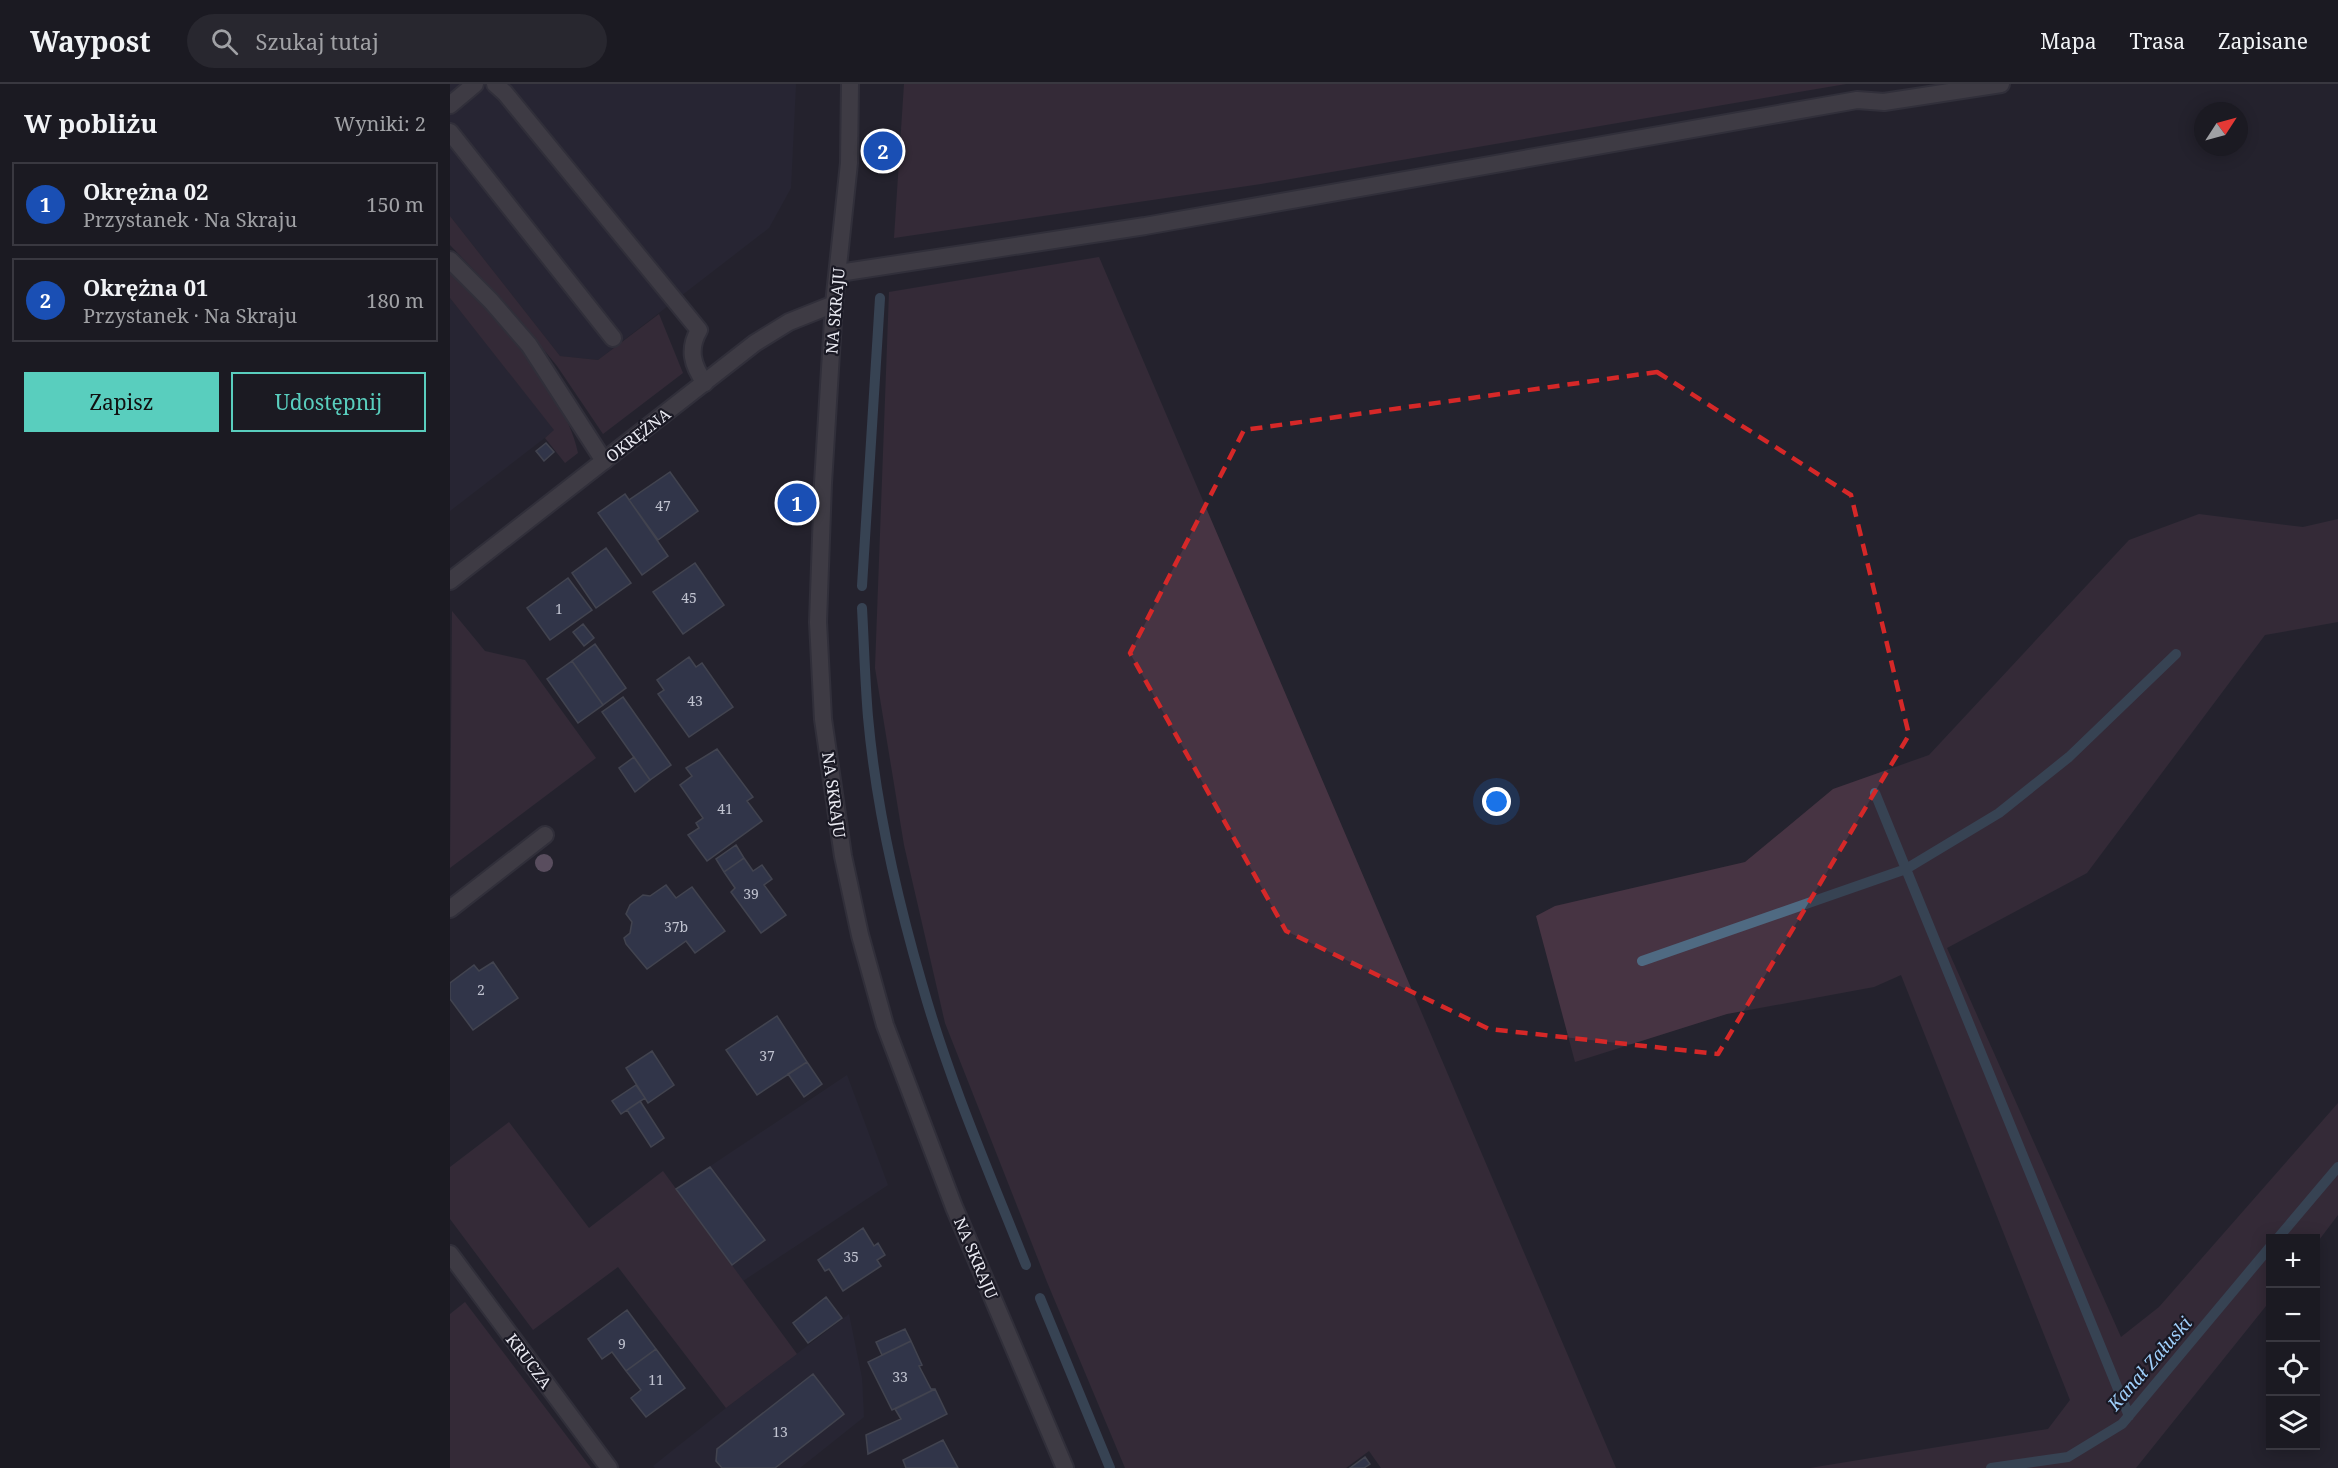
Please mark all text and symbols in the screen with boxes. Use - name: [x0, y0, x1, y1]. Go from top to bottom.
- search box: [187, 14, 607, 68]
- text: Waypost: [30, 22, 151, 60]
- icon: search: [208, 25, 241, 58]
- text: Szukaj tutaj: [256, 26, 379, 56]
- text: Mapa: [2040, 27, 2097, 55]
- text: Trasa: [2130, 27, 2185, 55]
- text: Zapisane: [2218, 27, 2308, 55]
- north arrow: [2194, 102, 2248, 156]
- text: W pobliżu: [24, 105, 158, 141]
- text: Wyniki: 2: [334, 110, 426, 137]
- pin: 2: [864, 128, 902, 174]
- text: Okrężna 02: [83, 176, 209, 206]
- text: 1: [40, 191, 51, 218]
- text: 150 m: [366, 191, 424, 218]
- text: Przystanek · Na Skraju: [83, 206, 297, 233]
- street label: NA SKRAJU: [820, 266, 850, 355]
- text: Okrężna 01: [83, 272, 209, 302]
- text: 2: [40, 287, 51, 314]
- text: 180 m: [366, 287, 424, 314]
- text: Przystanek · Na Skraju: [83, 302, 297, 329]
- button: Zapisz: [24, 372, 219, 432]
- button: Udostępnij: [231, 372, 426, 432]
- street label: OKRĘŻNA: [601, 402, 675, 467]
- pin: 1: [778, 480, 816, 526]
- house number: 47: [655, 496, 671, 515]
- house number: 45: [681, 588, 697, 607]
- house number: 1: [555, 599, 563, 618]
- house number: 43: [687, 691, 703, 710]
- street label: NA SKRAJU: [817, 751, 851, 840]
- your location: [1482, 787, 1511, 816]
- house number: 41: [717, 799, 733, 818]
- house number: 39: [743, 884, 759, 903]
- house number: 37b: [664, 917, 688, 936]
- house number: 2: [477, 980, 485, 999]
- house number: 37: [759, 1046, 775, 1065]
- street label: NA SKRAJU: [949, 1214, 1003, 1303]
- map controls: [2266, 1234, 2320, 1450]
- button: +: [2266, 1234, 2320, 1288]
- house number: 35: [843, 1247, 859, 1266]
- button: −: [2266, 1288, 2320, 1342]
- water label: Kanał Załuski: [2101, 1311, 2197, 1416]
- street label: KRUCZA: [501, 1329, 557, 1394]
- house number: 9: [618, 1334, 626, 1353]
- button: locate: [2266, 1342, 2320, 1396]
- house number: 33: [892, 1367, 908, 1386]
- house number: 11: [648, 1370, 664, 1389]
- button: layers: [2266, 1396, 2320, 1450]
- house number: 13: [772, 1422, 788, 1441]

